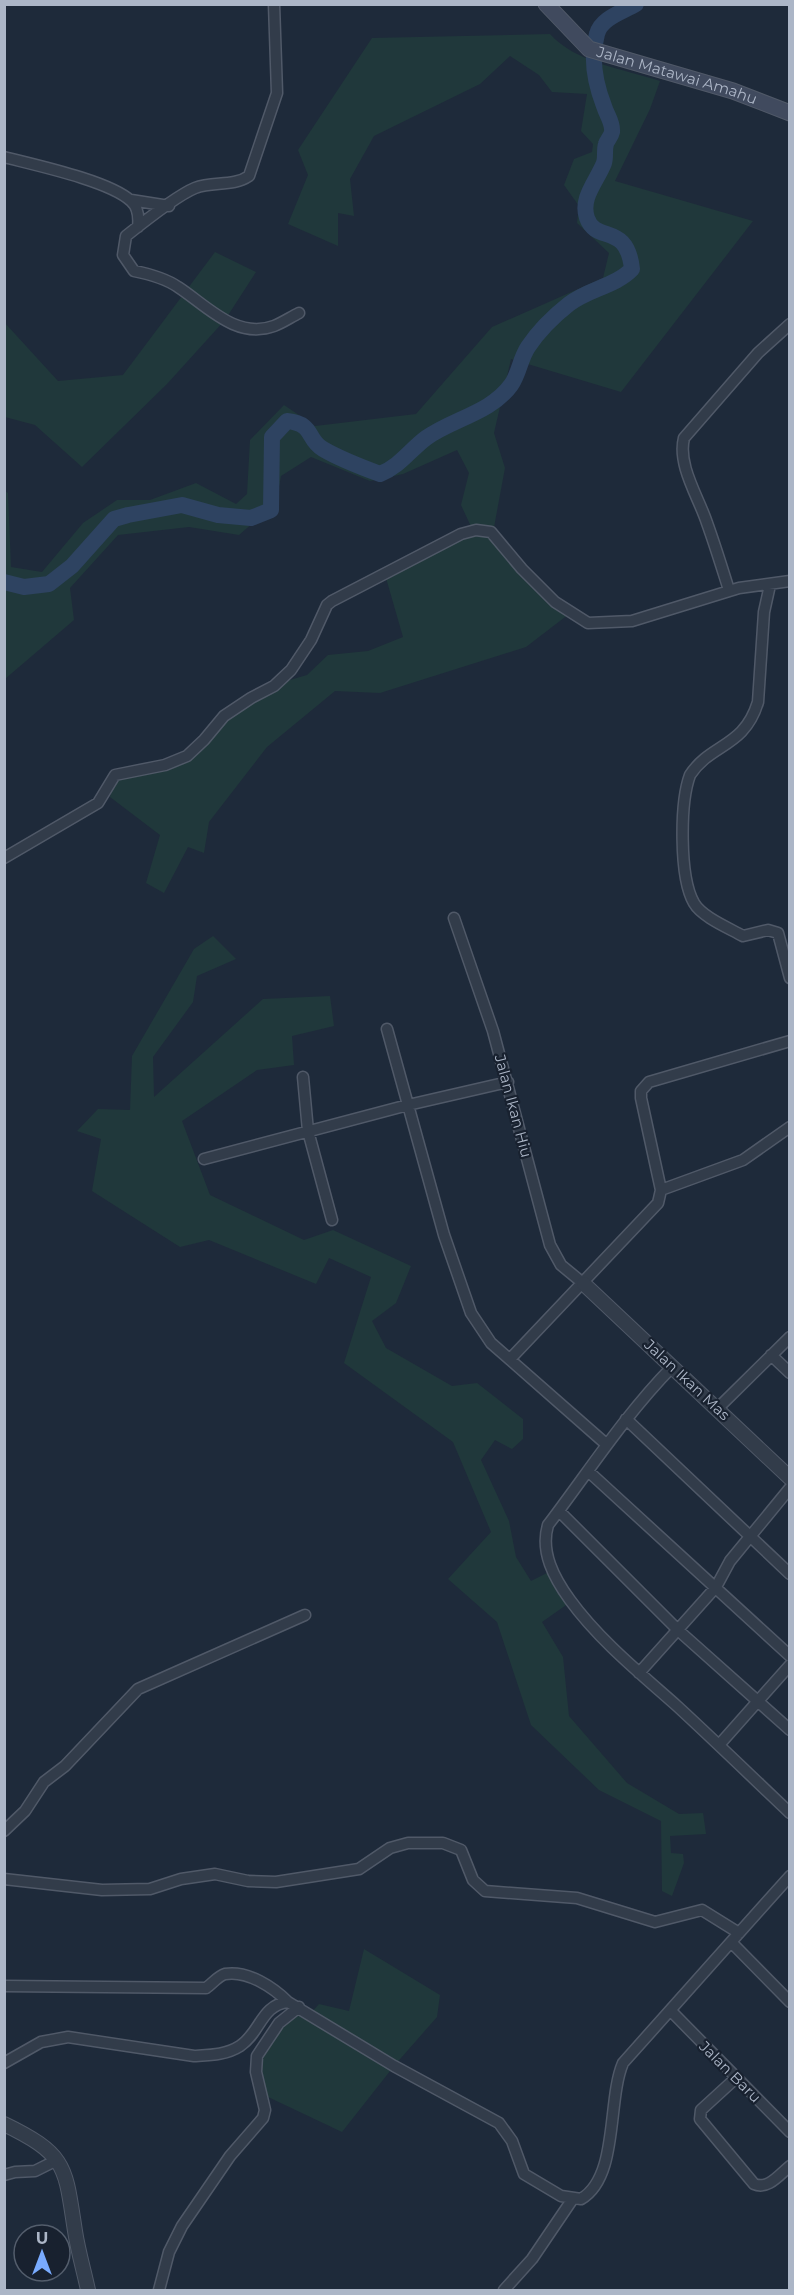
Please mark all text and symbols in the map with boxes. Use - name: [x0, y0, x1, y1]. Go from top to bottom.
- street label: Jalan Matawai Amahu: [594, 41, 760, 108]
- street label: Jalan Ikan Hiu: [490, 1051, 536, 1159]
- street label: Jalan Ikan Mas: [640, 1334, 734, 1424]
- street label: Jalan Baru: [695, 2036, 765, 2106]
- north arrow: [12, 2223, 72, 2283]
- text: U: [36, 2229, 48, 2248]

